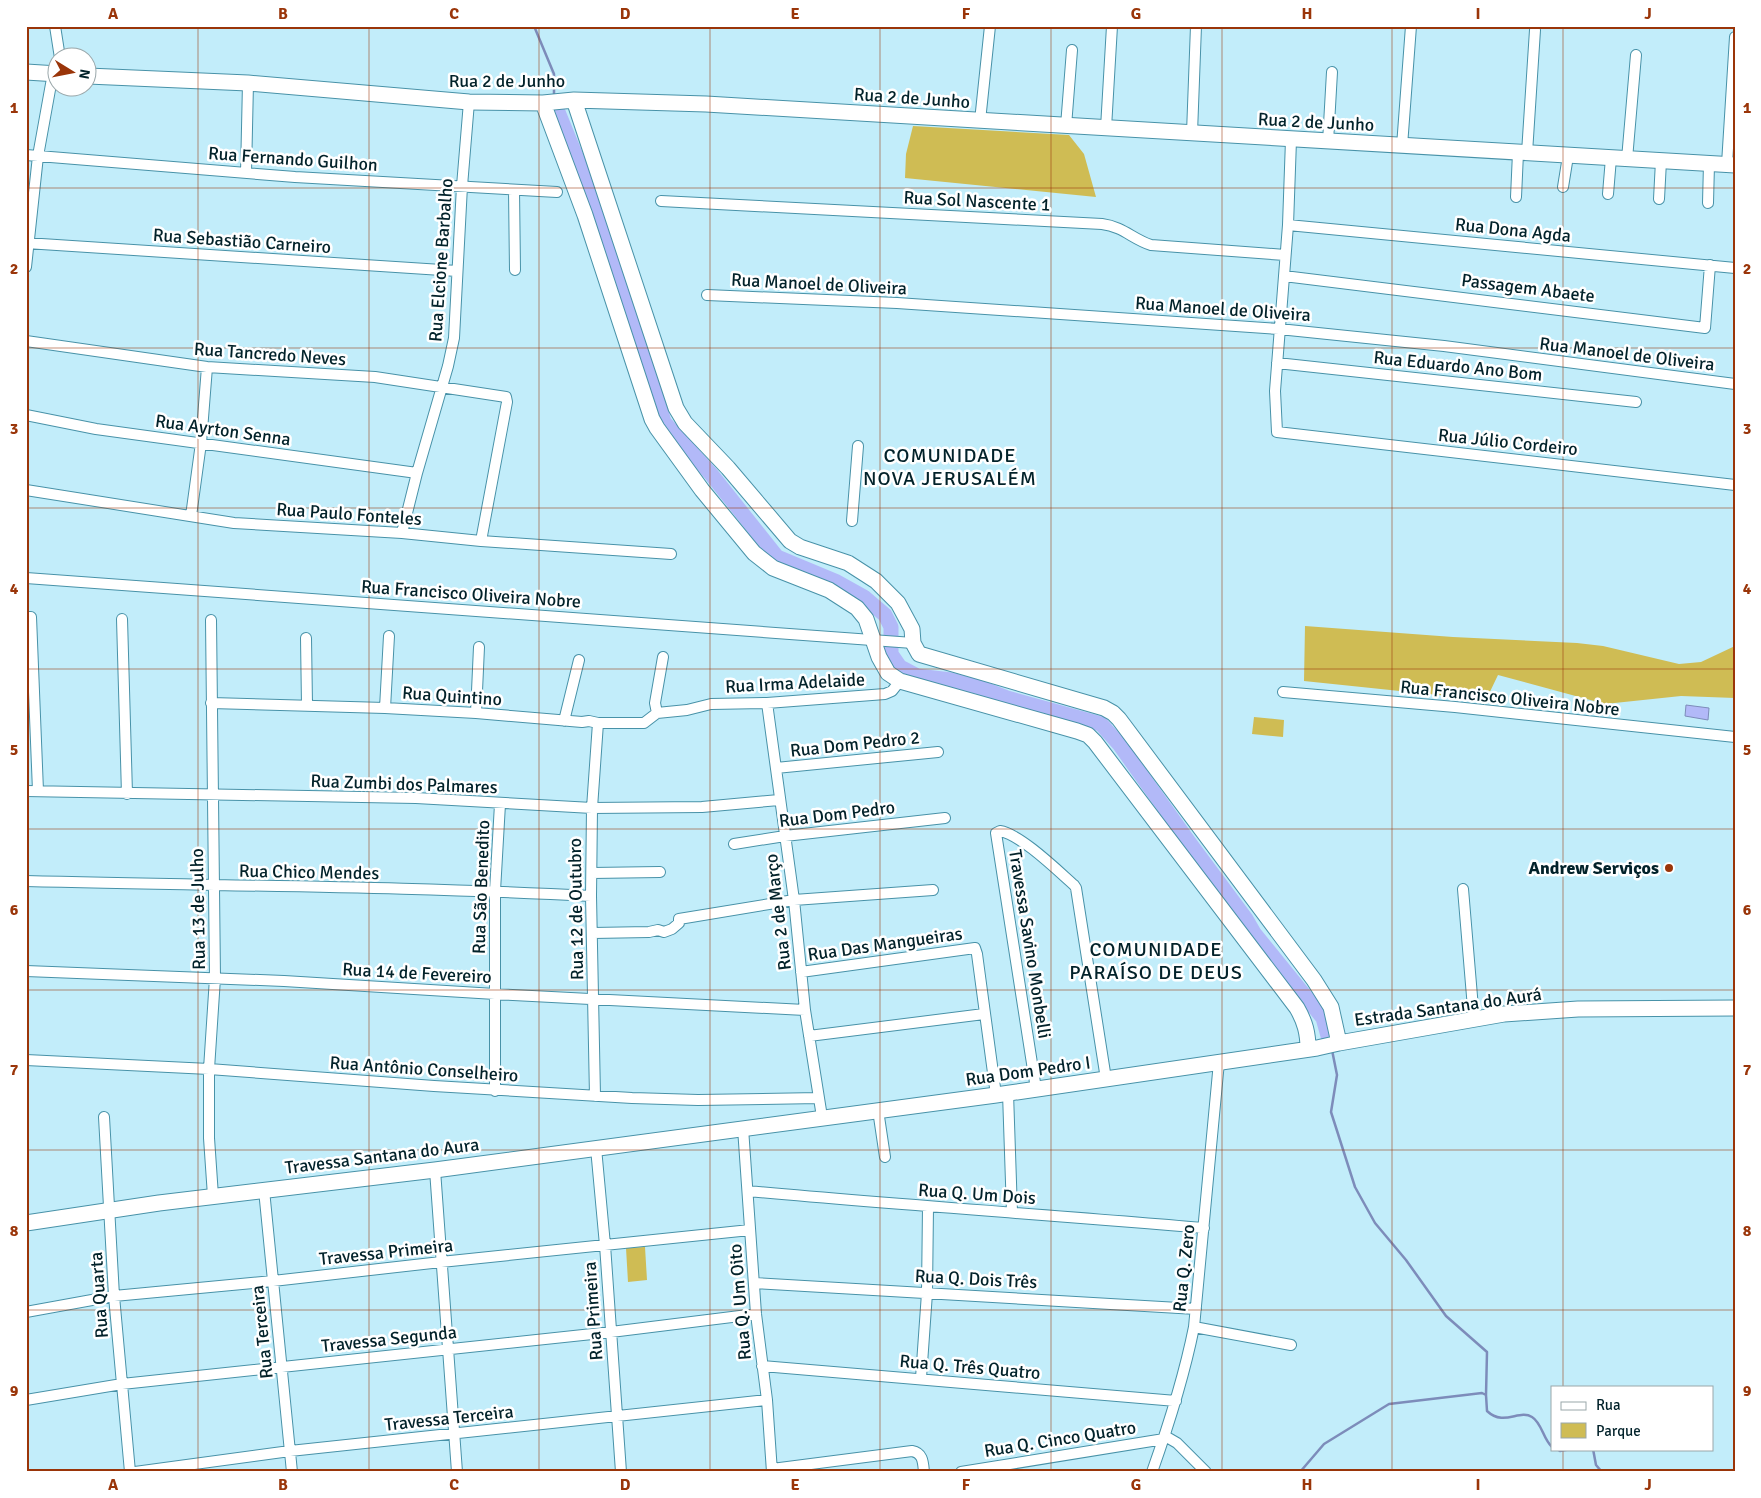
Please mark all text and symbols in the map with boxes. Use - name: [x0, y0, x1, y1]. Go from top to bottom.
- text: A: [108, 4, 119, 24]
- text: B: [278, 4, 288, 24]
- text: C: [449, 4, 459, 24]
- text: D: [620, 4, 631, 24]
- text: E: [790, 4, 800, 24]
- text: F: [962, 4, 971, 24]
- text: G: [1131, 4, 1141, 24]
- text: H: [1302, 4, 1312, 24]
- text: I: [1475, 4, 1481, 24]
- text: J: [1644, 4, 1652, 24]
- north arrow: [48, 48, 98, 98]
- text: N: [75, 68, 94, 80]
- street label: Rua 2 de Junho: [449, 70, 565, 92]
- street label: Rua 2 de Junho: [853, 83, 971, 113]
- text: 1: [10, 98, 19, 118]
- text: 1: [1743, 98, 1752, 118]
- street label: Rua 2 de Junho: [1257, 108, 1375, 136]
- street label: Rua Fernando Guilhon: [207, 142, 379, 176]
- street label: Rua Elcione Barbalho: [424, 177, 458, 343]
- street label: Rua Sol Nascente 1: [903, 186, 1051, 216]
- street label: Rua Dona Agda: [1454, 213, 1572, 247]
- street label: Rua Sebastião Carneiro: [152, 224, 332, 258]
- text: 2: [10, 259, 18, 279]
- text: 2: [1743, 259, 1751, 279]
- street label: Rua Manoel de Oliveira: [730, 268, 908, 300]
- street label: Passagem Abaete: [1460, 269, 1596, 307]
- street label: Rua Manoel de Oliveira: [1134, 292, 1312, 326]
- street label: Rua Manoel de Oliveira: [1538, 332, 1716, 376]
- street label: Rua Tancredo Neves: [193, 338, 347, 370]
- street label: Rua Eduardo Ano Bom: [1372, 346, 1544, 386]
- street label: Rua Ayrton Senna: [154, 410, 292, 450]
- text: 3: [10, 419, 18, 439]
- text: 3: [1743, 419, 1751, 439]
- street label: Rua Júlio Cordeiro: [1437, 424, 1579, 460]
- district label: COMUNIDADE NOVA JERUSALÉM: [863, 443, 1037, 491]
- street label: Rua Paulo Fonteles: [276, 498, 423, 530]
- street label: Rua Francisco Oliveira Nobre: [360, 575, 582, 613]
- text: 4: [10, 579, 19, 599]
- text: 4: [1743, 579, 1752, 599]
- street label: Rua Irma Adelaide: [725, 668, 865, 698]
- street label: Rua Francisco Oliveira Nobre: [1399, 676, 1621, 720]
- street label: Rua Quintino: [401, 682, 503, 710]
- street label: Rua Dom Pedro 2: [789, 726, 921, 762]
- text: 5: [10, 740, 18, 760]
- text: 5: [1743, 740, 1751, 760]
- street label: Rua Zumbi dos Palmares: [310, 770, 498, 798]
- street label: Rua Dom Pedro: [778, 796, 896, 832]
- street label: Rua São Benedito: [468, 820, 494, 954]
- street label: Rua 12 de Outubro: [564, 838, 588, 980]
- street label: Rua 13 de Julho: [186, 848, 210, 970]
- street label: Travessa Savino Monbelli: [1004, 848, 1056, 1040]
- street label: Rua 2 de Março: [760, 852, 796, 972]
- place label: Andrew Serviços: [1529, 857, 1659, 879]
- street label: Rua Chico Mendes: [239, 860, 379, 884]
- marker: Andrew Serviços: [1663, 862, 1675, 874]
- text: 6: [10, 900, 19, 920]
- text: 6: [1743, 900, 1752, 920]
- street label: Rua Das Mangueiras: [806, 922, 964, 966]
- district label: COMUNIDADE PARAÍSO DE DEUS: [1069, 937, 1243, 985]
- street label: Rua 14 de Fevereiro: [342, 958, 492, 988]
- street label: Estrada Santana do Aurá: [1353, 983, 1543, 1031]
- street label: Rua Antônio Conselheiro: [329, 1051, 519, 1087]
- street label: Rua Dom Pedro I: [964, 1051, 1092, 1091]
- text: 7: [10, 1060, 19, 1080]
- text: 7: [1743, 1060, 1752, 1080]
- street label: Travessa Santana do Aura: [284, 1133, 480, 1179]
- street label: Rua Q. Um Dois: [917, 1179, 1037, 1209]
- text: 8: [10, 1221, 19, 1241]
- text: 8: [1743, 1221, 1752, 1241]
- street label: Rua Q. Zero: [1168, 1223, 1200, 1313]
- street label: Travessa Primeira: [318, 1234, 454, 1270]
- street label: Rua Q. Um Oito: [724, 1243, 756, 1361]
- street label: Rua Quarta: [85, 1251, 113, 1339]
- street label: Rua Primeira: [579, 1261, 607, 1361]
- street label: Rua Q. Dois Três: [914, 1265, 1038, 1293]
- street label: Rua Terceira: [246, 1284, 278, 1380]
- street label: Travessa Segunda: [320, 1321, 458, 1357]
- street label: Rua Q. Três Quatro: [899, 1350, 1041, 1384]
- text: 9: [10, 1381, 19, 1401]
- text: 9: [1743, 1381, 1752, 1401]
- legend: [1551, 1386, 1714, 1450]
- text: Rua: [1596, 1396, 1621, 1414]
- street label: Travessa Terceira: [383, 1400, 515, 1436]
- street label: Rua Q. Cinco Quatro: [982, 1416, 1138, 1462]
- text: Parque: [1596, 1422, 1641, 1440]
- text: A: [108, 1475, 119, 1495]
- text: B: [278, 1475, 288, 1495]
- text: C: [449, 1475, 459, 1495]
- text: D: [620, 1475, 631, 1495]
- text: E: [790, 1475, 800, 1495]
- text: F: [962, 1475, 971, 1495]
- text: G: [1131, 1475, 1141, 1495]
- text: H: [1302, 1475, 1312, 1495]
- text: I: [1475, 1475, 1481, 1495]
- text: J: [1644, 1475, 1652, 1495]

